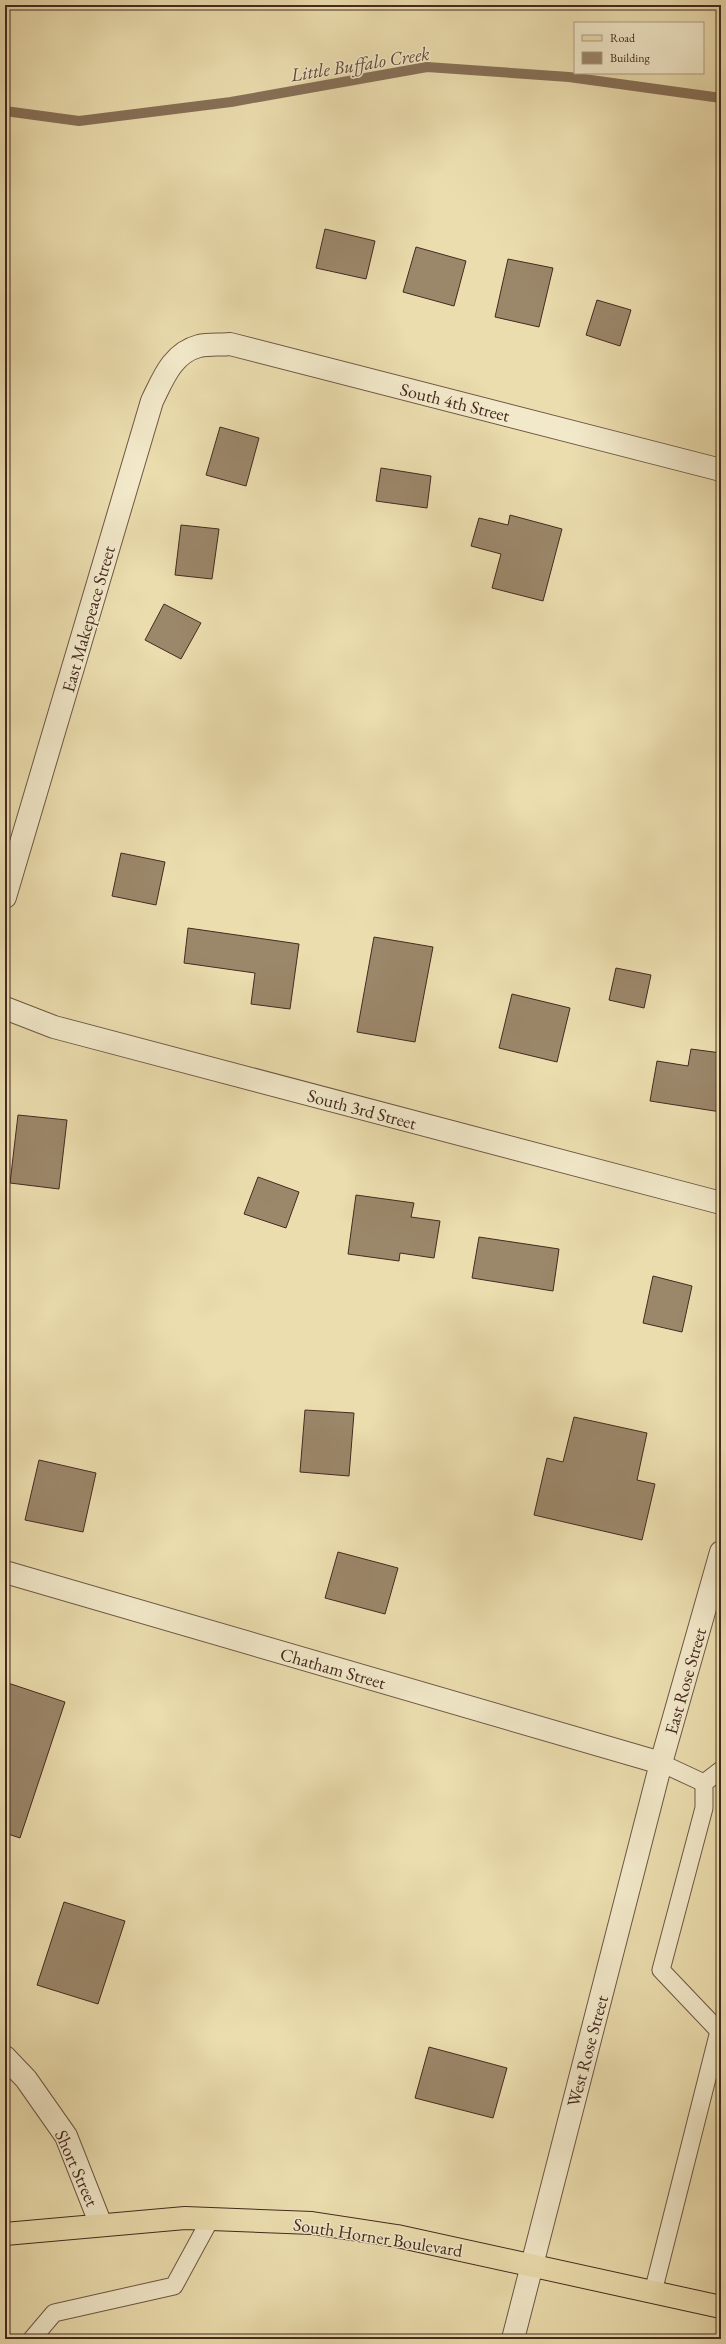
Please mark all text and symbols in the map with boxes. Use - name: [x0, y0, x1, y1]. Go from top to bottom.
- legend: [574, 22, 704, 74]
- text: Road: [610, 30, 636, 46]
- water label: Little Buffalo Creek: [288, 41, 432, 87]
- text: Building: [610, 50, 651, 66]
- street label: South 4th Street: [398, 377, 512, 427]
- street label: East Makepeace Street: [56, 543, 120, 695]
- street label: South 3rd Street: [305, 1083, 419, 1135]
- street label: East Rose Street: [659, 1625, 711, 1737]
- street label: Chatham Street: [278, 1642, 389, 1694]
- street label: West Rose Street: [561, 1992, 613, 2109]
- street label: Short Street: [50, 2126, 104, 2210]
- street label: South Horner Boulevard: [292, 2212, 465, 2262]

